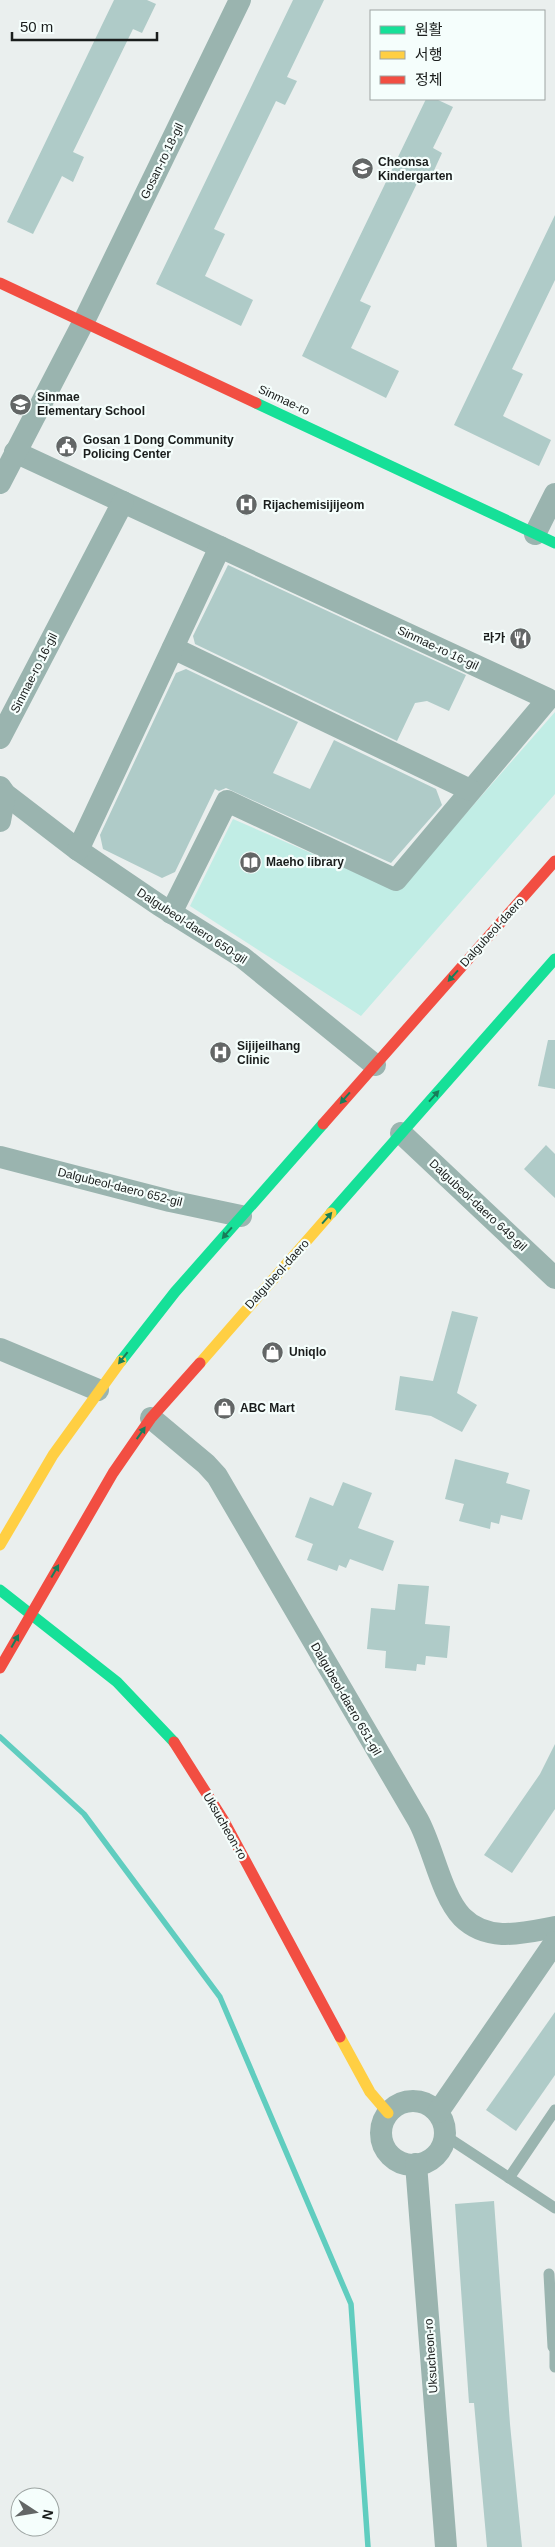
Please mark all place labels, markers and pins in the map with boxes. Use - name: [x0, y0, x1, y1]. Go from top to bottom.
- place label: Cheonsa Kindergarten: [378, 155, 453, 183]
- school or university icon: Cheonsa Kindergarten: [350, 157, 374, 181]
- place label: Sinmae Elementary School: [37, 390, 145, 418]
- school or university icon: Sinmae Elementary School: [9, 392, 33, 416]
- place label: Gosan 1 Dong Community Policing Center: [83, 433, 234, 461]
- public building icon: Gosan 1 Dong Community Policing Center: [55, 435, 79, 459]
- hospital icon: Rijachemisijijeom: [235, 493, 259, 517]
- place label: Rijachemisijijeom: [263, 498, 364, 512]
- restaurant icon: 라가: [509, 626, 533, 650]
- place label: 라가: [483, 631, 505, 645]
- library icon: Maeho library: [238, 850, 262, 874]
- place label: Maeho library: [266, 855, 344, 869]
- place label: Sijijeilhang Clinic: [237, 1039, 300, 1067]
- hospital icon: Sijijeilhang Clinic: [209, 1041, 233, 1065]
- shop icon: Uniqlo: [261, 1340, 285, 1364]
- place label: Uniqlo: [289, 1345, 326, 1359]
- shop icon: ABC Mart: [212, 1396, 236, 1420]
- place label: ABC Mart: [240, 1401, 295, 1415]

